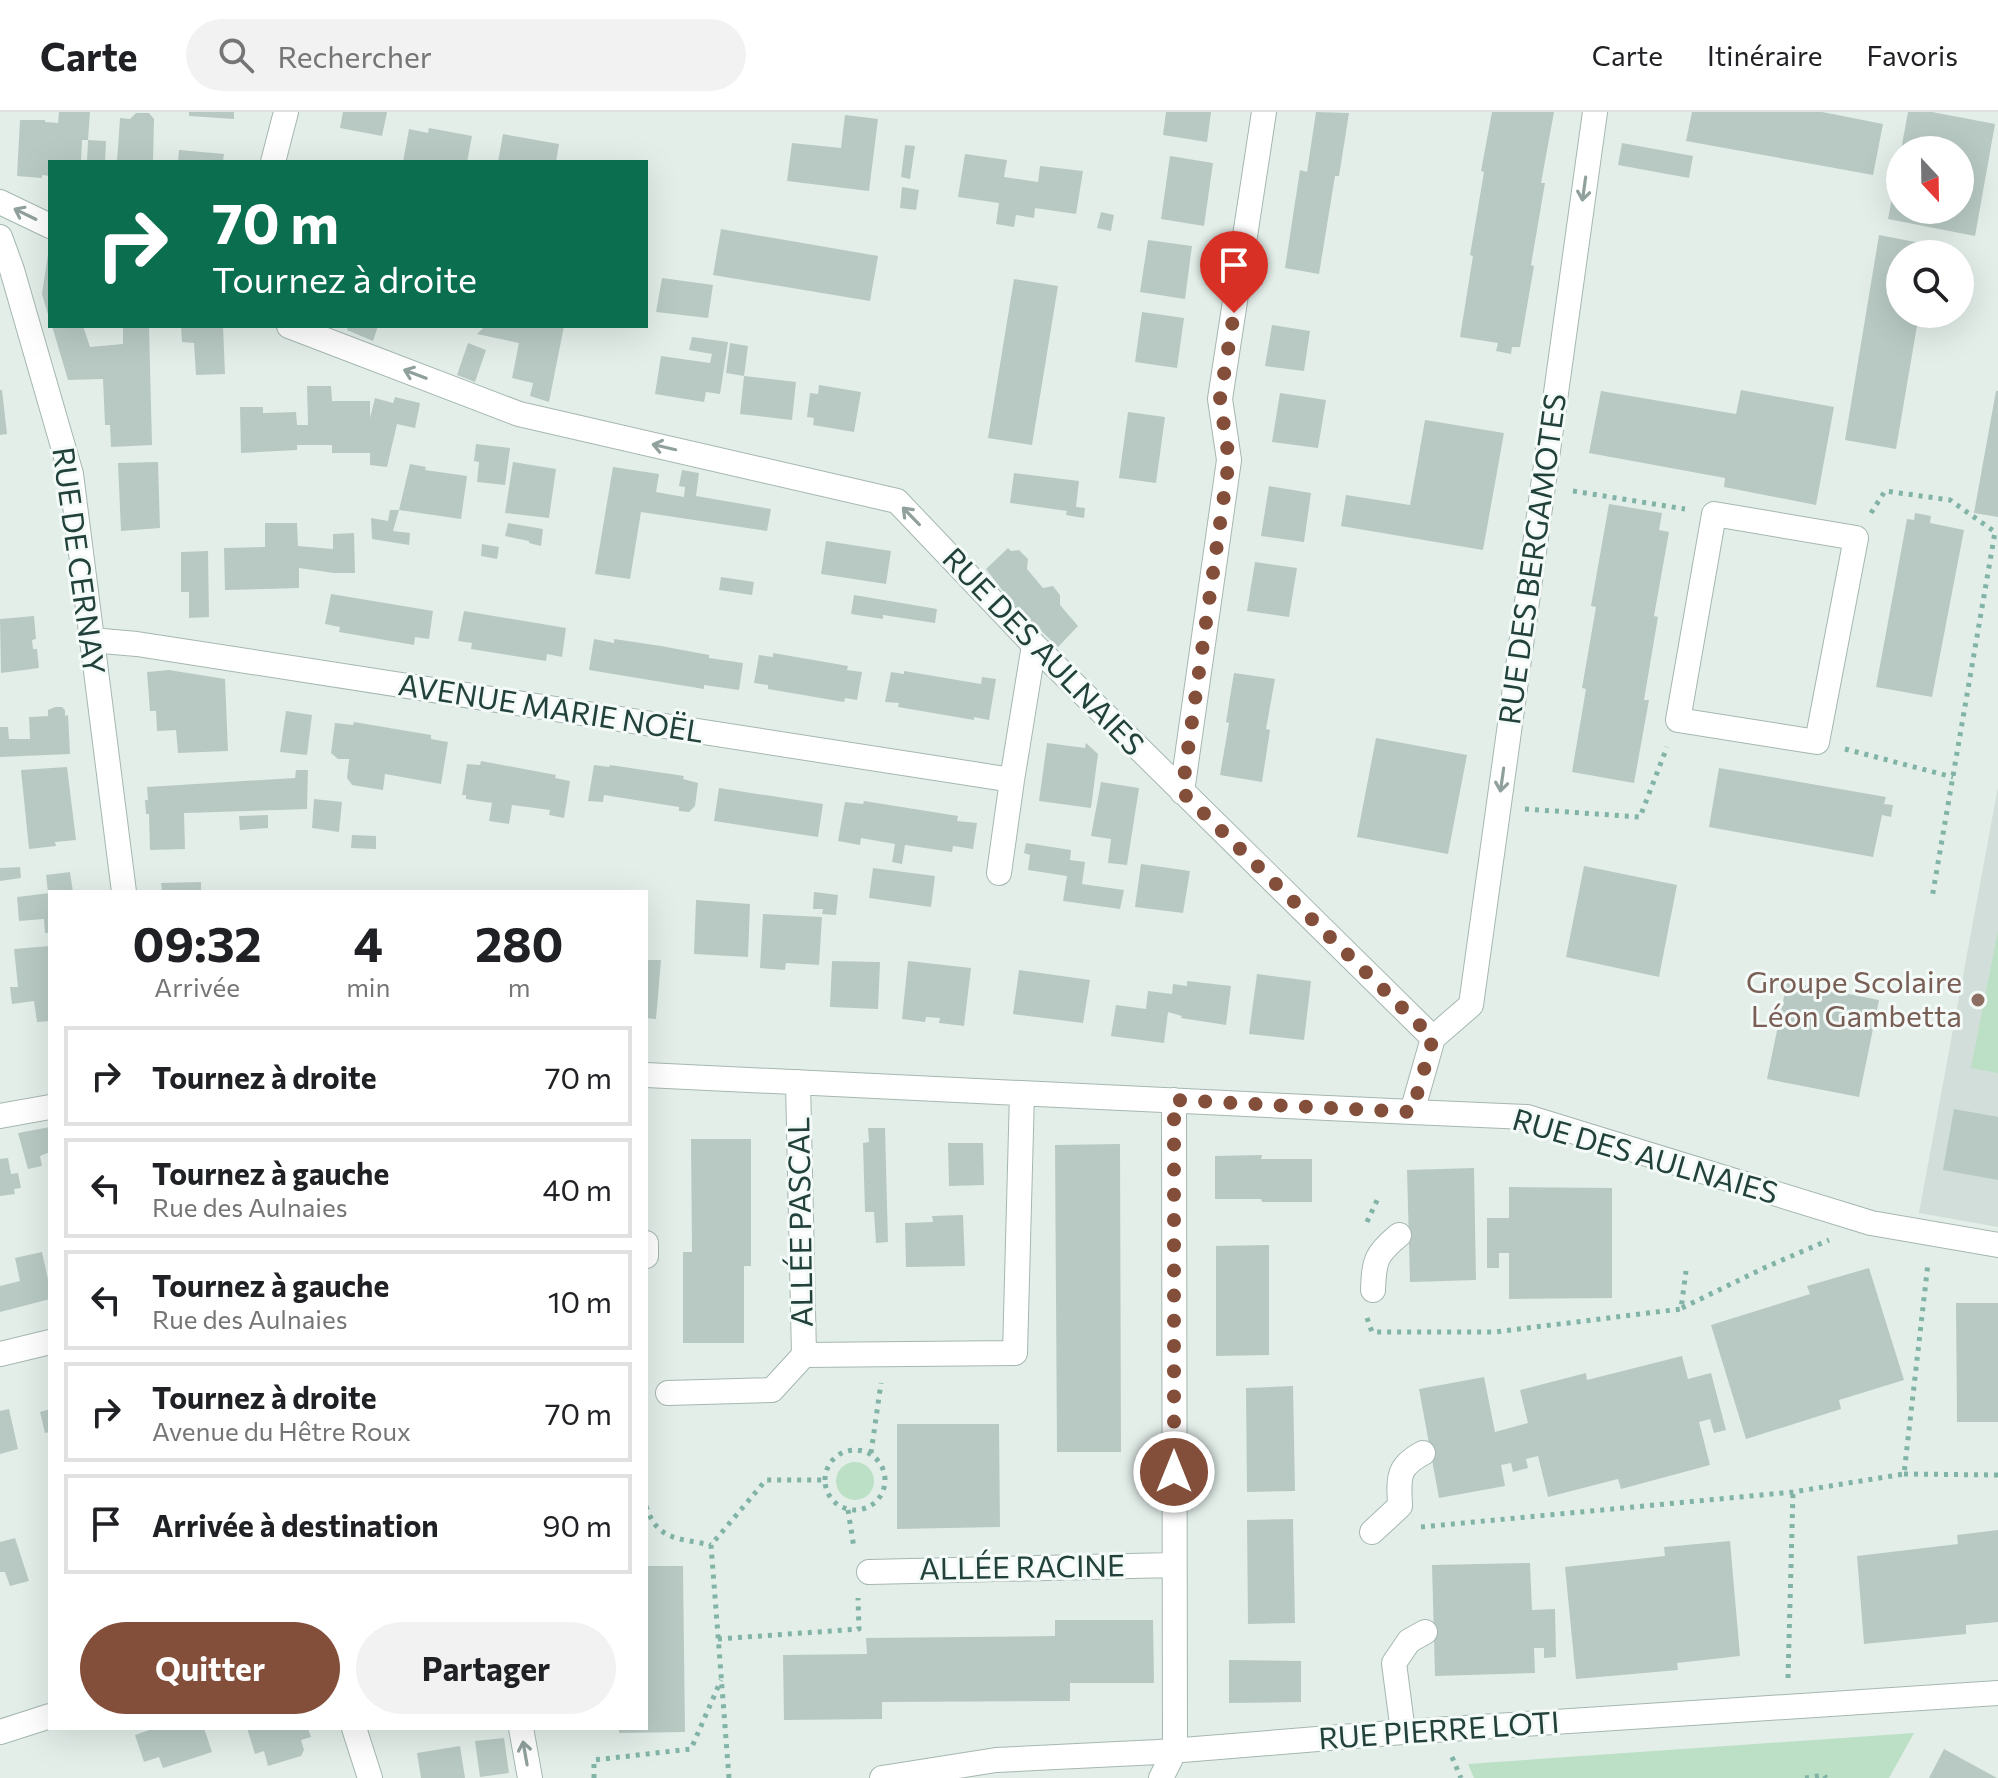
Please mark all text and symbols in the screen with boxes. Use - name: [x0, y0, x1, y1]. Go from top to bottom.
- search box: [186, 19, 746, 91]
- text: Carte: [40, 32, 138, 79]
- icon: search: [214, 33, 258, 77]
- text: Rechercher: [278, 37, 432, 74]
- text: Carte: [1592, 38, 1663, 72]
- text: Itinéraire: [1707, 38, 1822, 72]
- text: Favoris: [1866, 38, 1958, 72]
- north arrow: [1886, 136, 1974, 224]
- map controls: [1886, 136, 1974, 328]
- one-way arrow: [1576, 176, 1591, 201]
- text: 70 m: [212, 187, 339, 256]
- icon: right: [80, 192, 184, 296]
- one-way arrow: [13, 206, 37, 221]
- pin: [1200, 231, 1268, 313]
- button: search: [1886, 240, 1974, 328]
- icon: arrive: [1212, 243, 1256, 287]
- text: Tournez à droite: [212, 256, 477, 300]
- one-way arrow: [403, 366, 428, 380]
- street label: RUE DES BERGAMOTES: [1489, 391, 1572, 727]
- one-way arrow: [652, 439, 677, 454]
- street label: RUE DE CERNAY: [46, 445, 115, 677]
- one-way arrow: [902, 506, 921, 526]
- street label: RUE DES AULNAIES: [936, 539, 1153, 762]
- street label: AVENUE MARIE NOËL: [396, 664, 707, 749]
- one-way arrow: [1494, 766, 1509, 792]
- text: 09:32: [132, 913, 262, 972]
- text: 4: [354, 913, 383, 972]
- text: 280: [475, 913, 564, 972]
- place label: Groupe Scolaire Léon Gambetta: [1746, 962, 1962, 1033]
- text: Arrivée: [154, 971, 240, 1002]
- text: min: [346, 971, 390, 1002]
- text: m: [508, 971, 531, 1002]
- marker: Groupe Scolaire Léon Gambetta: [1969, 991, 1987, 1009]
- icon: right: [84, 1054, 128, 1098]
- text: Tournez à droite: [152, 1058, 376, 1095]
- text: 70 m: [545, 1058, 612, 1095]
- street label: RUE DES AULNAIES: [1509, 1099, 1783, 1210]
- street label: ALLÉE PASCAL: [778, 1117, 819, 1328]
- text: Tournez à gauche: [152, 1154, 389, 1191]
- icon: left: [84, 1166, 128, 1210]
- text: 40 m: [543, 1170, 612, 1207]
- text: Rue des Aulnaies: [152, 1191, 348, 1222]
- text: Tournez à gauche: [152, 1266, 389, 1303]
- icon: left: [84, 1278, 128, 1322]
- text: 10 m: [548, 1282, 612, 1319]
- text: Rue des Aulnaies: [152, 1303, 348, 1334]
- text: Tournez à droite: [152, 1378, 376, 1415]
- icon: right: [84, 1390, 128, 1434]
- text: 70 m: [545, 1394, 612, 1431]
- text: Avenue du Hêtre Roux: [152, 1415, 411, 1446]
- position arrow: [1132, 1430, 1216, 1514]
- icon: arrive: [84, 1502, 128, 1546]
- text: Arrivée à destination: [152, 1506, 439, 1543]
- text: 90 m: [542, 1506, 612, 1543]
- street label: ALLÉE RACINE: [919, 1545, 1125, 1586]
- button: Quitter: [80, 1622, 340, 1714]
- button: Partager: [356, 1622, 616, 1714]
- street label: RUE PIERRE LOTI: [1317, 1702, 1561, 1755]
- one-way arrow: [517, 1741, 532, 1766]

